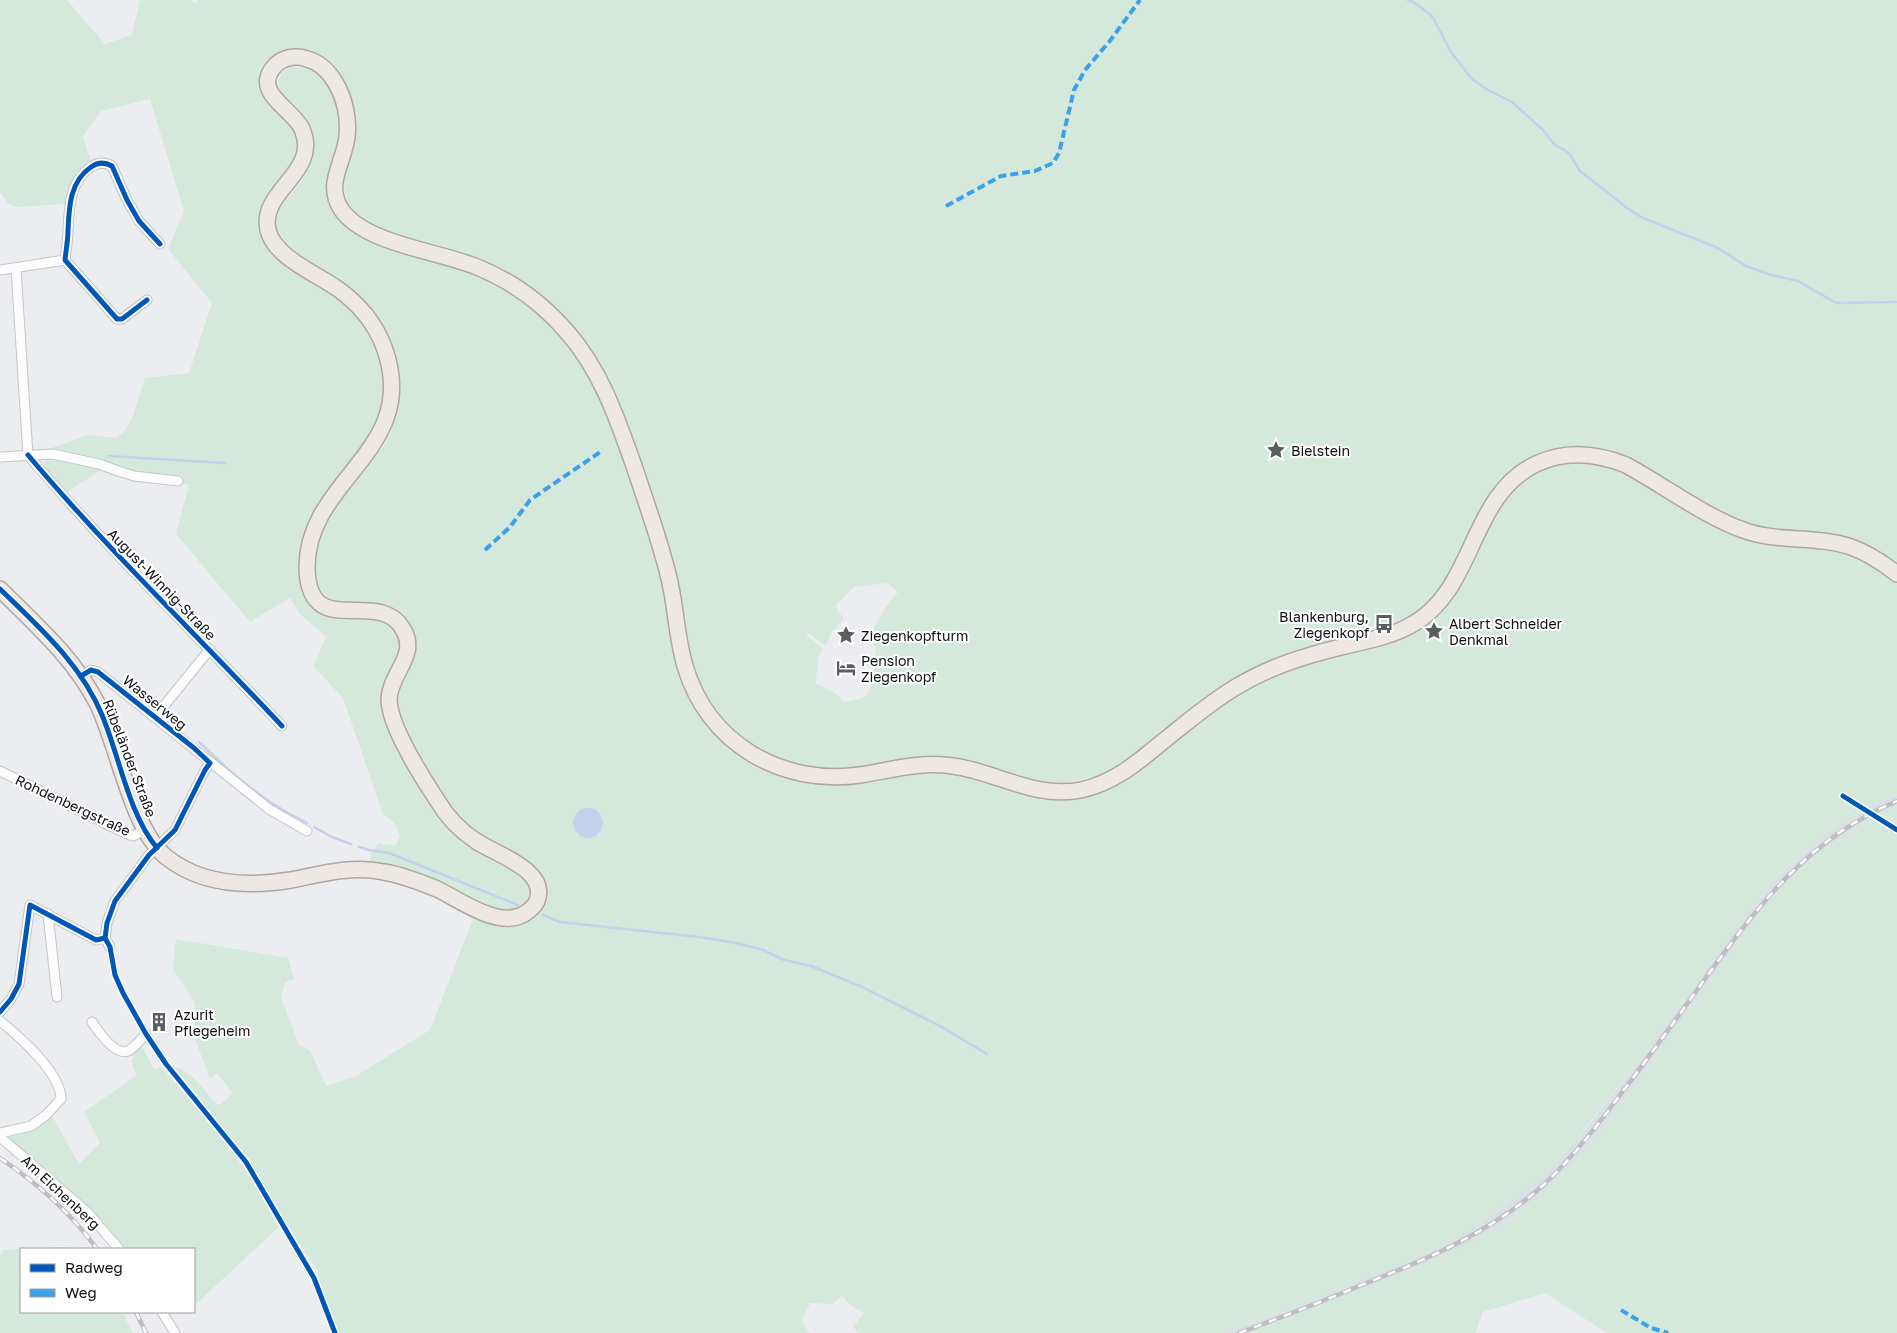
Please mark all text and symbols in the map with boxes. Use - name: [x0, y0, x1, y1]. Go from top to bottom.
- place icon: Bielstein: [1265, 439, 1287, 461]
- place label: Bielstein: [1291, 442, 1350, 459]
- street label: August-Winnig-Straße: [104, 525, 220, 643]
- place label: Blankenburg, Ziegenkopf: [1279, 608, 1369, 641]
- bus stop icon: Blankenburg, Ziegenkopf: [1373, 613, 1395, 635]
- place label: Albert Schneider Denkmal: [1449, 615, 1563, 648]
- place icon: Albert Schneider Denkmal: [1423, 620, 1445, 642]
- place icon: Ziegenkopfturm: [835, 624, 857, 646]
- place label: Ziegenkopfturm: [861, 627, 968, 644]
- place label: Pension Ziegenkopf: [861, 652, 936, 685]
- hotel icon: Pension Ziegenkopf: [835, 657, 857, 679]
- street label: Wasserweg: [120, 671, 190, 733]
- street label: Rübeländer Straße: [100, 697, 160, 819]
- street label: Rohdenbergstraße: [13, 771, 133, 839]
- place label: Azurit Pflegeheim: [174, 1006, 250, 1039]
- building icon: Azurit Pflegeheim: [148, 1011, 170, 1033]
- street label: Am Eichenberg: [18, 1151, 104, 1233]
- legend: [20, 1248, 195, 1313]
- text: Radweg: [65, 1258, 123, 1276]
- text: Weg: [65, 1283, 97, 1301]

